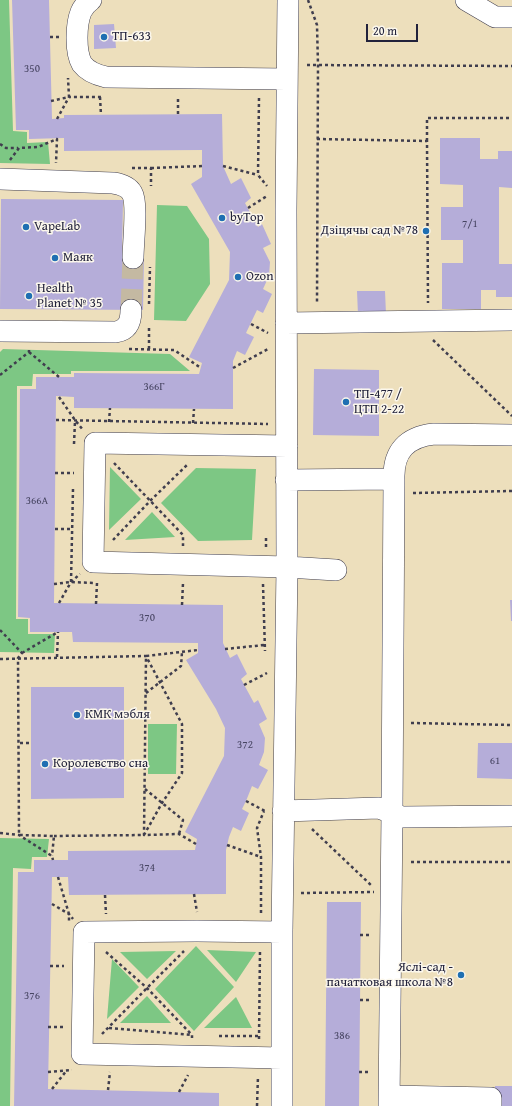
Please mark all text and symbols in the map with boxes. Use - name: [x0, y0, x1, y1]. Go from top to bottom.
- scale bar: [368, 16, 420, 42]
- text: 20 m: [373, 22, 397, 39]
- place label: ТП-633: [112, 29, 151, 45]
- marker: ТП-633: [99, 32, 109, 42]
- house number: 350: [24, 62, 40, 76]
- place label: byTop: [230, 210, 264, 226]
- marker: byTop: [217, 213, 227, 223]
- house number: 7/1: [462, 217, 478, 231]
- place label: VapeLab: [34, 219, 80, 235]
- marker: VapeLab: [21, 222, 31, 232]
- place label: Дзіцячы сад №78: [321, 223, 418, 239]
- marker: Дзіцячы сад №78: [421, 226, 431, 236]
- place label: Маяк: [63, 250, 93, 266]
- marker: Маяк: [50, 253, 60, 263]
- place label: Ozon: [246, 269, 274, 285]
- marker: Ozon: [233, 272, 243, 282]
- place label: Health Planet № 35: [37, 281, 102, 312]
- marker: Health Planet № 35: [24, 291, 34, 301]
- house number: 366Г: [143, 380, 165, 394]
- place label: ТП-477 / ЦТП 2-22: [354, 387, 404, 418]
- marker: ТП-477 / ЦТП 2-22: [341, 397, 351, 407]
- house number: 366А: [26, 494, 48, 508]
- house number: 370: [139, 611, 155, 625]
- place label: КМК мэбля: [85, 707, 150, 723]
- marker: КМК мэбля: [72, 710, 82, 720]
- house number: 372: [237, 738, 253, 752]
- house number: 61: [490, 754, 500, 768]
- place label: Королевство сна: [53, 756, 148, 772]
- marker: Королевство сна: [40, 759, 50, 769]
- house number: 374: [139, 861, 155, 875]
- place label: Яслі-сад - пачатковая школа №8: [327, 960, 453, 991]
- marker: Яслі-сад - пачатковая школа №8: [456, 970, 466, 980]
- house number: 376: [24, 989, 40, 1003]
- house number: 386: [334, 1029, 350, 1043]

